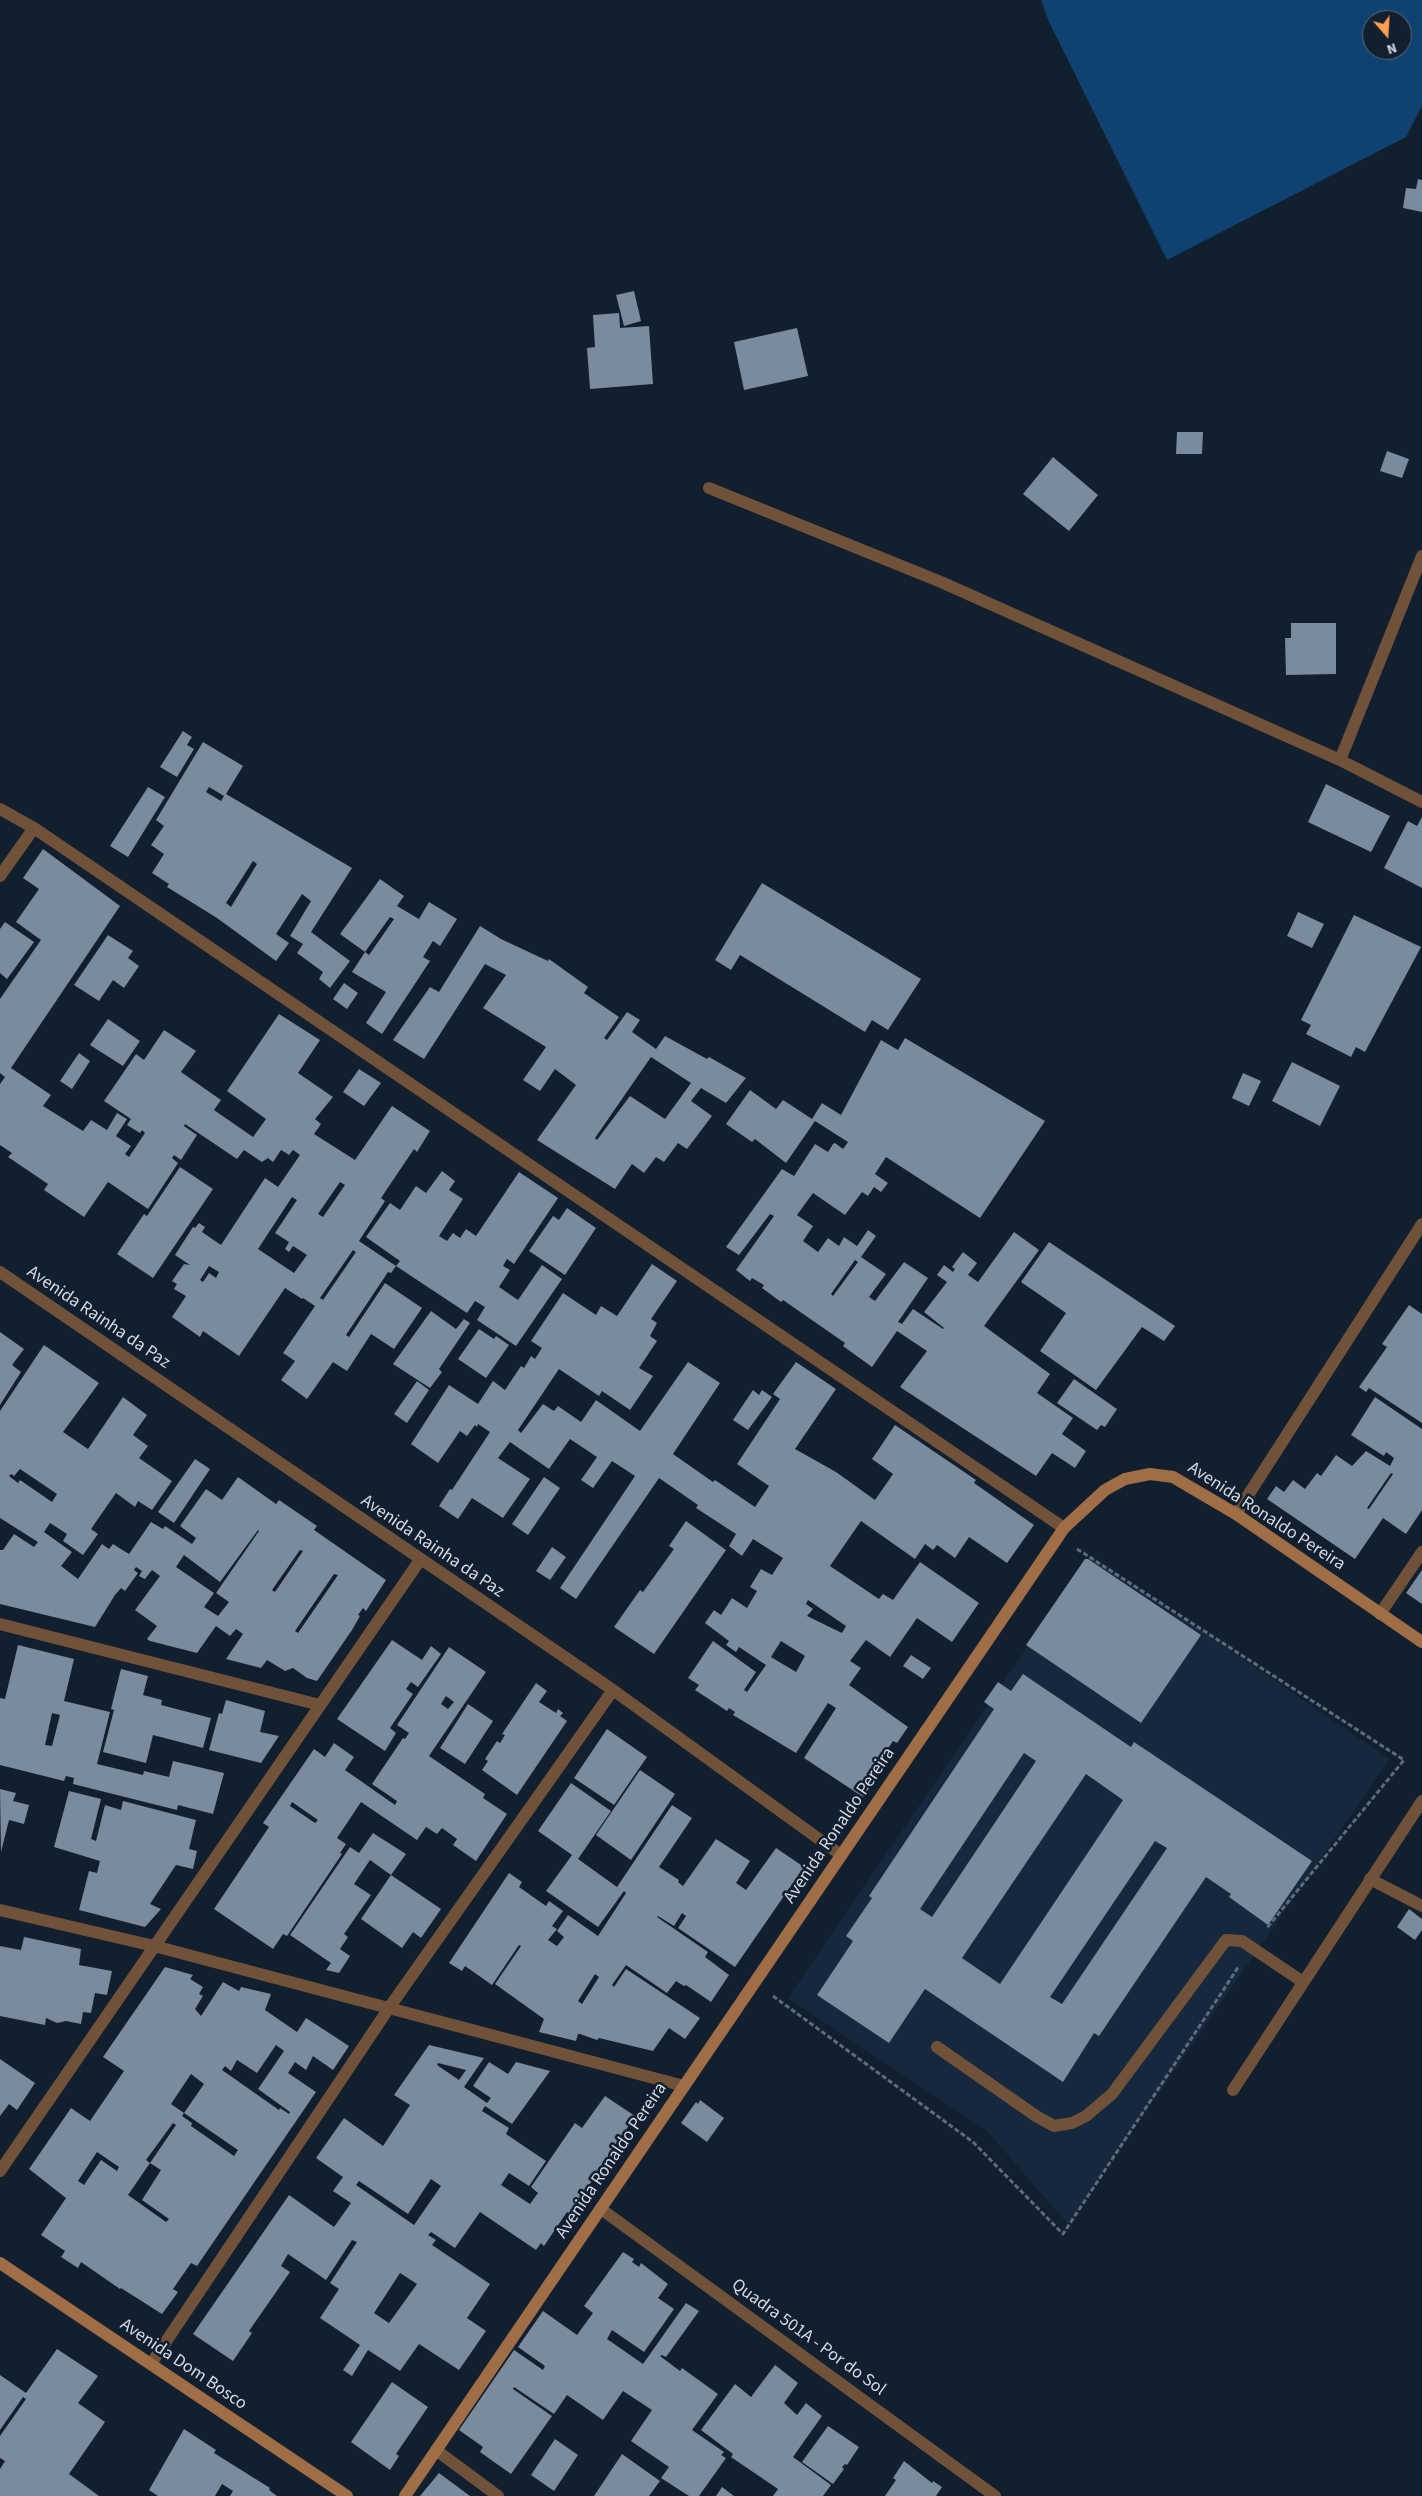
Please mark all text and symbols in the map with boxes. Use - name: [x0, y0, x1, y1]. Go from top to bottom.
- north arrow: [1362, 10, 1412, 60]
- text: N: [1384, 37, 1399, 59]
- street label: Avenida Rainha da Paz: [22, 1262, 174, 1374]
- street label: Avenida Ronaldo Pereira: [1183, 1458, 1349, 1576]
- street label: Avenida Rainha da Paz: [356, 1491, 508, 1603]
- street label: Avenida Ronaldo Pereira: [780, 1744, 900, 1908]
- street label: Avenida Ronaldo Pereira: [552, 2079, 672, 2243]
- street label: Quadra 501A - Por do Sol: [727, 2275, 889, 2401]
- street label: Avenida Dom Bosco: [115, 2314, 251, 2416]

